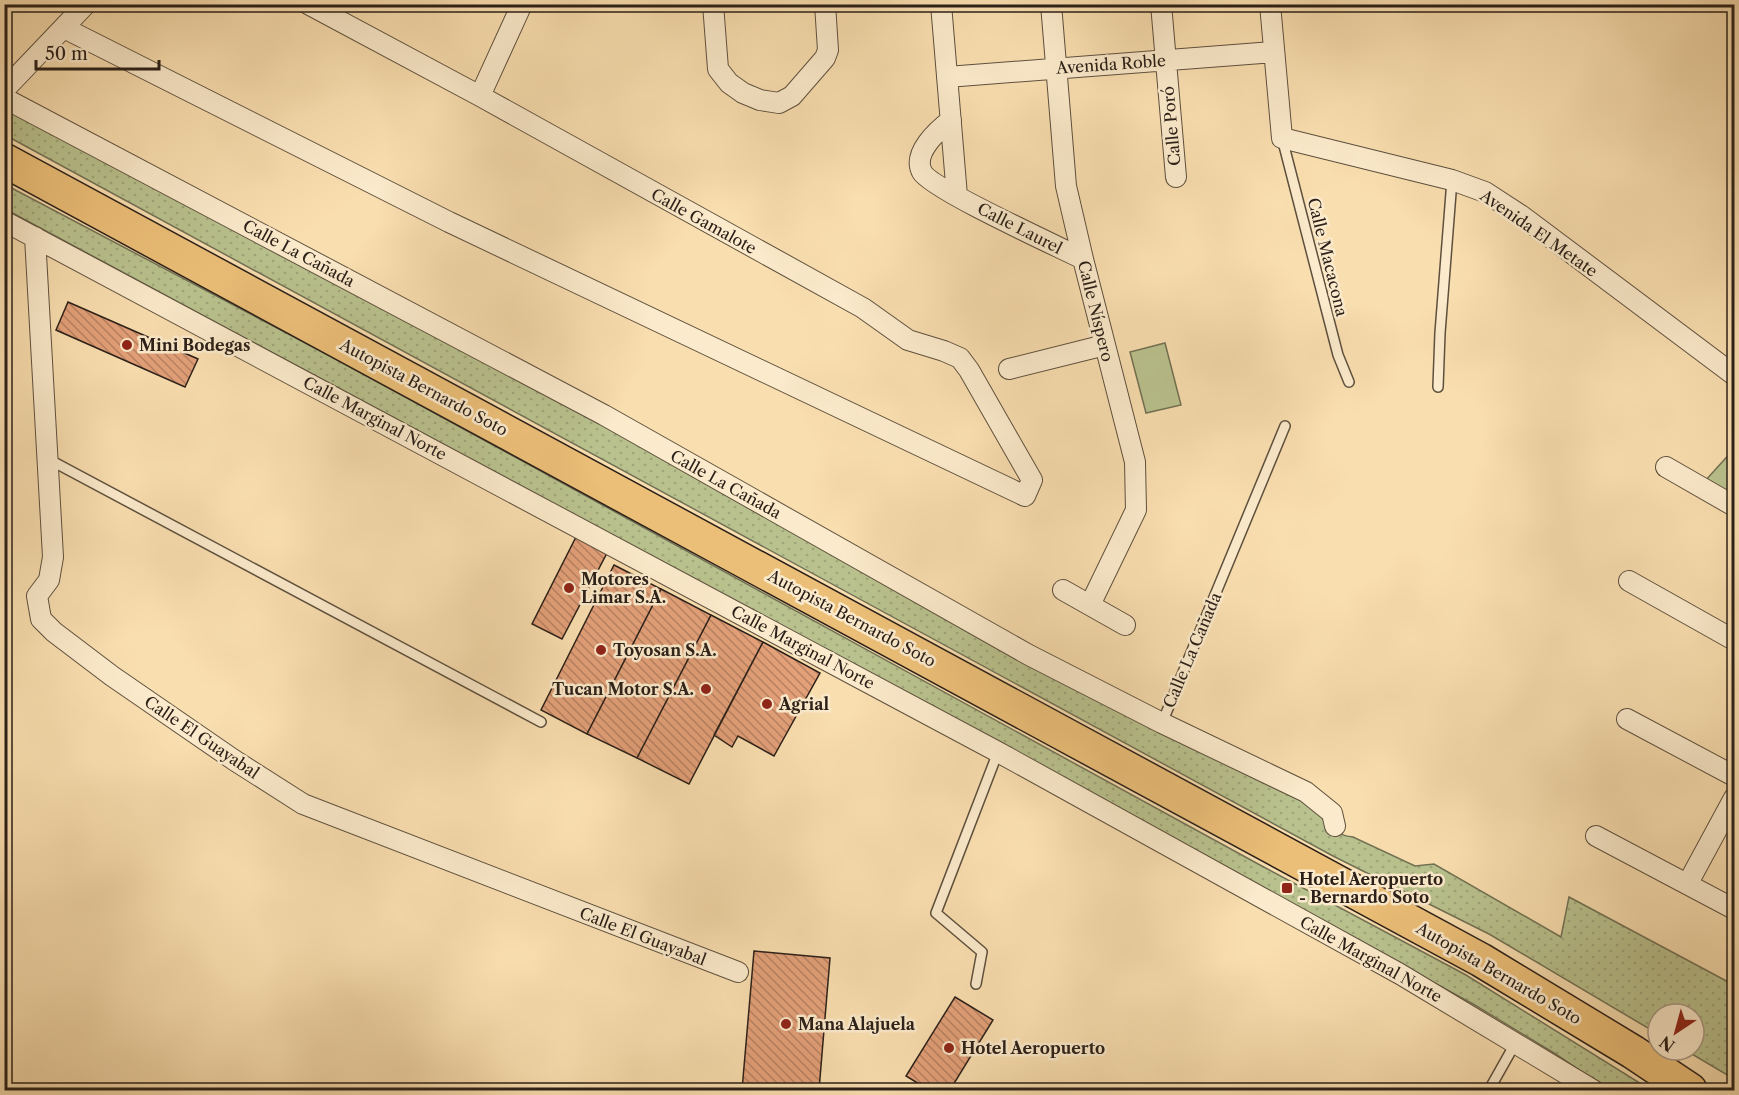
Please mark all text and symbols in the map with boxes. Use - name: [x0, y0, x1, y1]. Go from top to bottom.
- scale bar: [36, 33, 159, 71]
- text: 50 m: [45, 43, 88, 65]
- street label: Avenida Roble: [1054, 50, 1167, 78]
- street label: Calle Poró: [1158, 85, 1184, 167]
- street label: Calle Gamalote: [648, 184, 760, 258]
- street label: Avenida El Metate: [1476, 184, 1602, 281]
- street label: Calle Macacona: [1304, 196, 1353, 319]
- street label: Calle Laurel: [974, 198, 1066, 258]
- street label: Calle La Cañada: [240, 215, 359, 291]
- street label: Calle Níspero: [1074, 258, 1118, 364]
- street label: Autopista Bernardo Soto: [336, 334, 512, 440]
- place label: Mini Bodegas: [139, 335, 251, 355]
- marker: Mini Bodegas: [120, 338, 134, 352]
- street label: Calle Marginal Norte: [300, 372, 450, 464]
- street label: Calle La Cañada: [667, 445, 785, 523]
- street label: Autopista Bernardo Soto: [764, 565, 940, 671]
- place label: Motores Limar S.A.: [581, 569, 666, 607]
- marker: Motores Limar S.A.: [562, 581, 576, 595]
- street label: Calle La Cañada: [1159, 589, 1226, 711]
- street label: Calle Marginal Norte: [728, 601, 878, 693]
- place label: Toyosan S.A.: [613, 640, 717, 660]
- marker: Toyosan S.A.: [594, 643, 608, 657]
- place label: Tucan Motor S.A.: [552, 679, 694, 699]
- marker: Tucan Motor S.A.: [699, 682, 713, 696]
- street label: Calle El Guayabal: [141, 691, 263, 783]
- place label: Agrial: [778, 694, 829, 714]
- marker: Agrial: [760, 697, 774, 711]
- place label: Hotel Aeropuerto - Bernardo Soto: [1299, 869, 1443, 907]
- marker: Hotel Aeropuerto - Bernardo Soto: [1280, 881, 1294, 895]
- street label: Calle El Guayabal: [577, 903, 709, 969]
- street label: Calle Marginal Norte: [1296, 912, 1446, 1006]
- street label: Autopista Bernardo Soto: [1412, 917, 1585, 1029]
- north arrow: [1646, 1002, 1706, 1062]
- place label: Mana Alajuela: [798, 1014, 916, 1034]
- marker: Mana Alajuela: [779, 1017, 793, 1031]
- text: N: [1656, 1032, 1679, 1056]
- place label: Hotel Aeropuerto: [961, 1038, 1105, 1058]
- marker: Hotel Aeropuerto: [942, 1041, 956, 1055]

